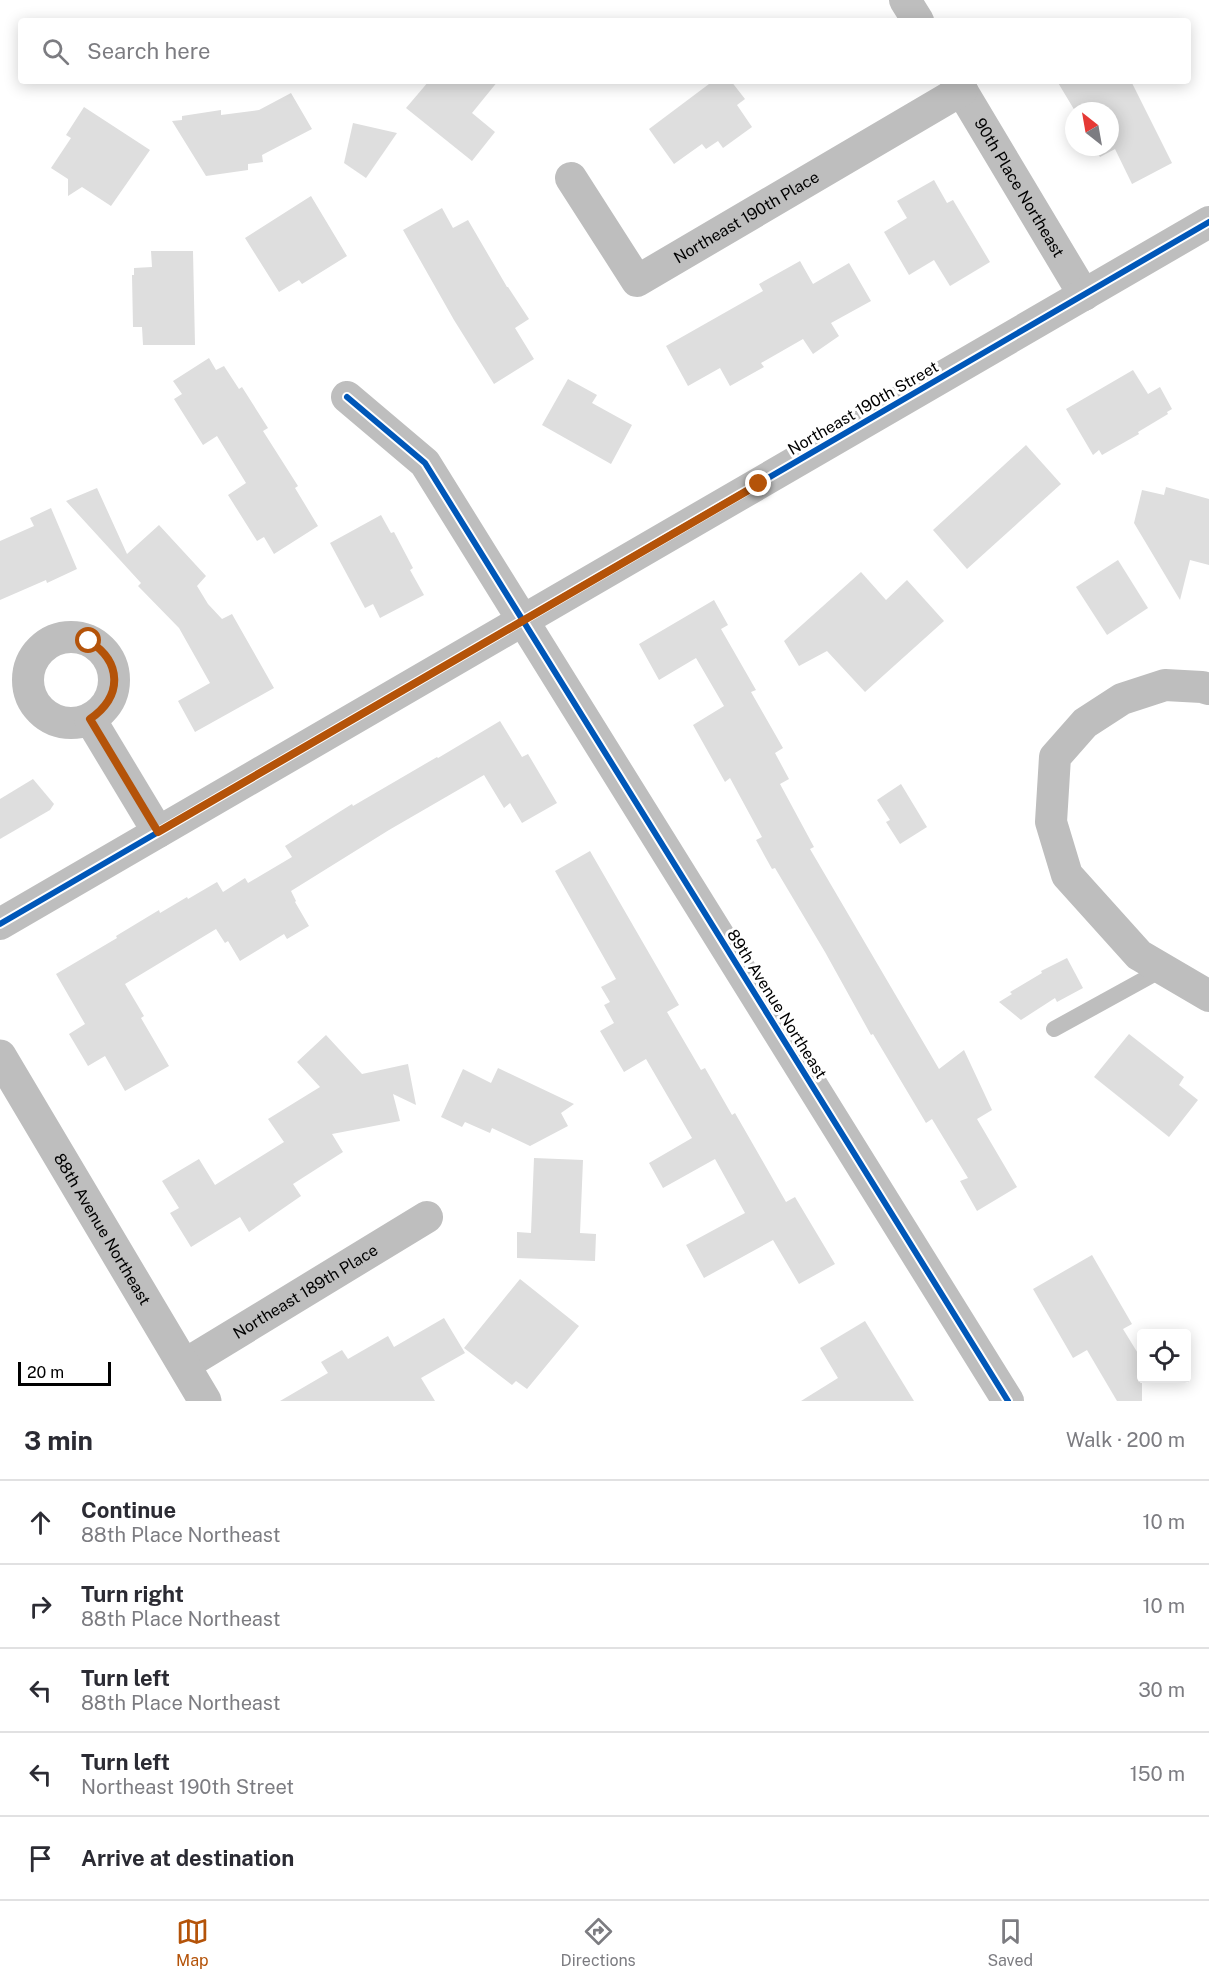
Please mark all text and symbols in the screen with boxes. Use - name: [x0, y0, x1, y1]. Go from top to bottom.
- search box: [18, 18, 1191, 84]
- icon: search: [39, 35, 72, 68]
- text: Search here: [87, 38, 211, 64]
- north arrow: [1065, 102, 1119, 156]
- street label: 90th Place Northeast: [971, 114, 1069, 260]
- street label: Northeast 190th Place: [670, 167, 822, 267]
- street label: Northeast 190th Street: [784, 357, 942, 459]
- route end: [745, 470, 771, 496]
- route start: [75, 627, 101, 653]
- street label: 89th Avenue Northeast: [723, 926, 831, 1082]
- street label: 88th Avenue Northeast: [50, 1149, 155, 1308]
- street label: Northeast 189th Place: [229, 1240, 381, 1342]
- map controls: [1137, 1329, 1191, 1383]
- button: locate: [1137, 1329, 1191, 1383]
- scale bar: [18, 1359, 111, 1386]
- text: 20 m: [27, 1363, 64, 1382]
- text: 3 min: [24, 1425, 93, 1456]
- text: Walk · 200 m: [1066, 1428, 1185, 1452]
- text: Continue: [81, 1497, 176, 1523]
- icon: ahead: [24, 1506, 57, 1539]
- text: 10 m: [1142, 1510, 1185, 1534]
- text: 88th Place Northeast: [81, 1523, 280, 1547]
- text: Turn right: [81, 1581, 184, 1607]
- icon: right: [24, 1590, 57, 1623]
- text: 10 m: [1142, 1594, 1185, 1618]
- text: 88th Place Northeast: [81, 1607, 280, 1631]
- text: Turn left: [81, 1665, 170, 1691]
- icon: left: [24, 1674, 57, 1707]
- text: 30 m: [1138, 1678, 1185, 1702]
- text: 88th Place Northeast: [81, 1691, 280, 1715]
- text: Turn left: [81, 1749, 170, 1775]
- icon: left: [24, 1758, 57, 1791]
- text: 150 m: [1130, 1762, 1185, 1786]
- text: Northeast 190th Street: [81, 1775, 294, 1799]
- icon: arrive: [24, 1842, 57, 1875]
- text: Arrive at destination: [81, 1845, 294, 1871]
- tab: Map: [176, 1915, 209, 1970]
- tab: Directions: [561, 1915, 636, 1970]
- tab: Saved: [987, 1915, 1033, 1970]

